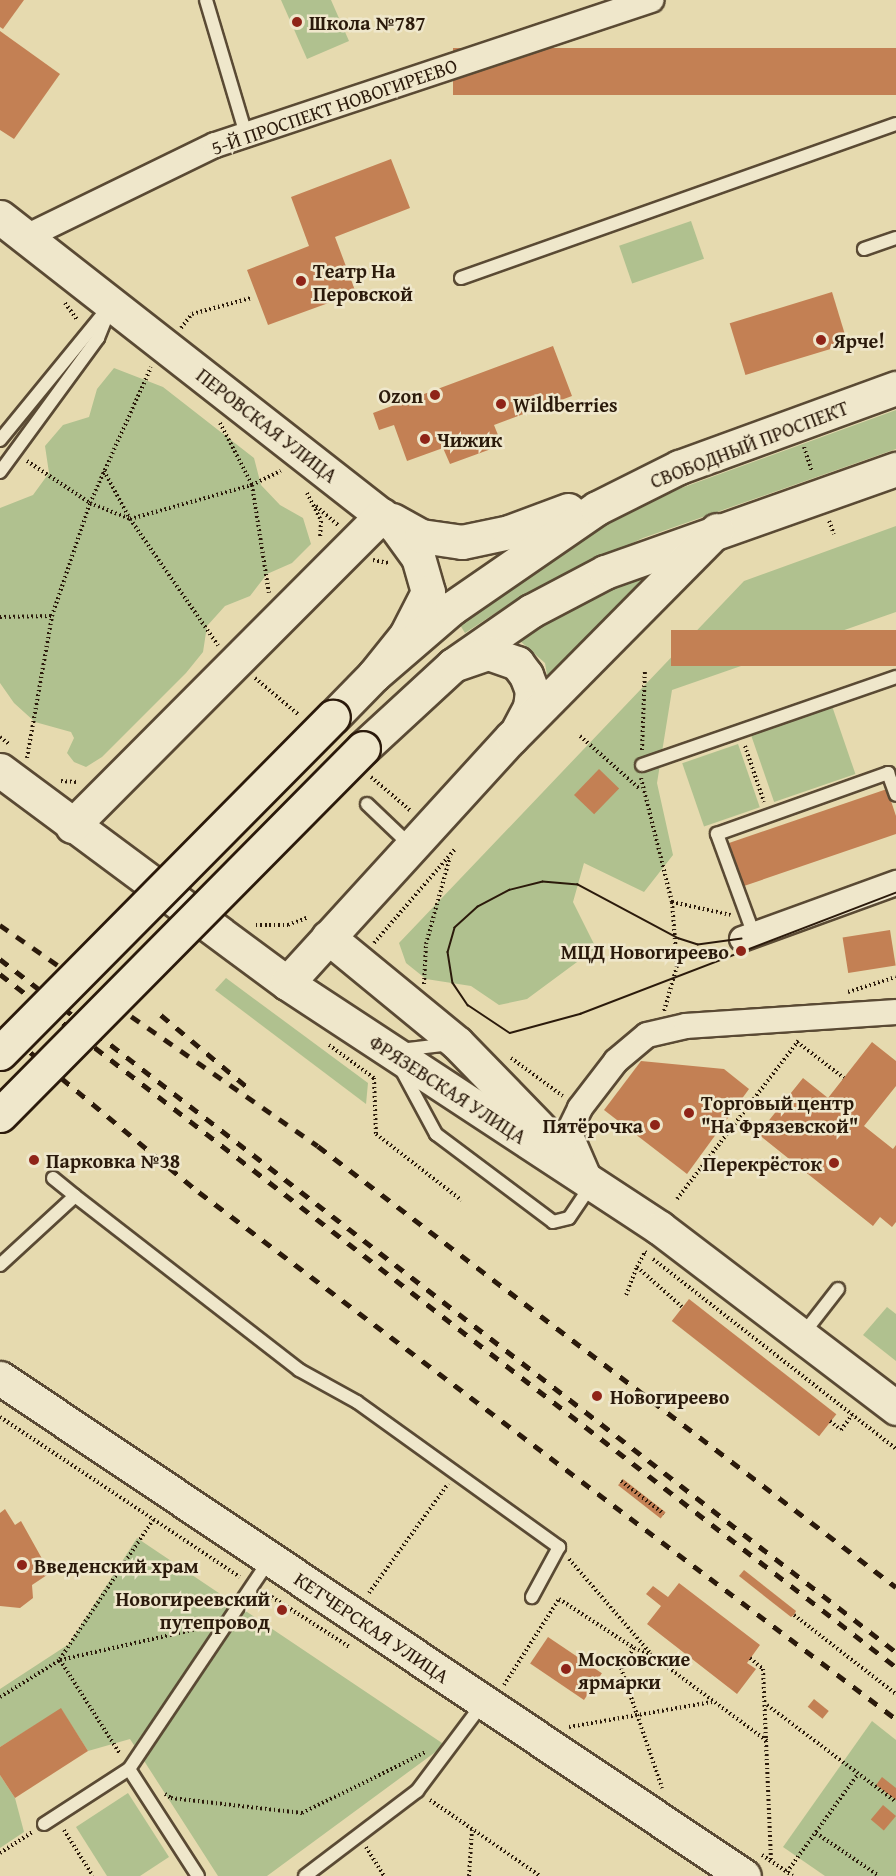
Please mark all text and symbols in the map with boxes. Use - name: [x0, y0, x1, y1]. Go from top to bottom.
- place label: Школа №787: [309, 10, 426, 34]
- marker: Школа №787: [290, 15, 304, 29]
- street label: 5-Й ПРОСПЕКТ НОВОГИРЕЕВО: [208, 53, 460, 159]
- place label: Театр На Перовской: [313, 258, 413, 305]
- marker: Театр На Перовской: [294, 274, 308, 288]
- place label: Ярче!: [833, 328, 885, 352]
- marker: Ярче!: [814, 333, 828, 347]
- street label: ПЕРОВСКАЯ УЛИЦА: [192, 363, 342, 487]
- place label: Ozon: [378, 383, 423, 407]
- marker: Ozon: [428, 388, 442, 402]
- place label: Wildberries: [513, 392, 618, 416]
- street label: СВОБОДНЫЙ ПРОСПЕКТ: [646, 395, 852, 493]
- marker: Wildberries: [494, 397, 508, 411]
- place label: Чижик: [437, 427, 502, 451]
- marker: Чижик: [418, 432, 432, 446]
- place label: МЦД Новогиреево: [561, 939, 729, 963]
- marker: МЦД Новогиреево: [734, 944, 748, 958]
- street label: ФРЯЗЕВСКАЯ УЛИЦА: [365, 1029, 531, 1149]
- place label: Торговый центр "На Фрязевской": [701, 1090, 858, 1137]
- marker: Торговый центр "На Фрязевской": [682, 1106, 696, 1120]
- place label: Пятёрочка: [543, 1113, 643, 1137]
- marker: Пятёрочка: [648, 1118, 662, 1132]
- place label: Парковка №38: [46, 1148, 180, 1172]
- place label: Перекрёсток: [703, 1151, 822, 1175]
- marker: Парковка №38: [27, 1153, 41, 1167]
- marker: Перекрёсток: [827, 1156, 841, 1170]
- place label: Новогиреево: [610, 1384, 729, 1408]
- marker: Новогиреево: [588, 1387, 606, 1405]
- place label: Введенский храм: [34, 1553, 199, 1577]
- marker: Введенский храм: [15, 1558, 29, 1572]
- street label: КЕТЧЕРСКАЯ УЛИЦА: [290, 1566, 454, 1688]
- place label: Новогиреевский путепровод: [116, 1586, 270, 1633]
- marker: Новогиреевский путепровод: [275, 1603, 289, 1617]
- place label: Московские ярмарки: [578, 1646, 690, 1693]
- marker: Московские ярмарки: [559, 1662, 573, 1676]

